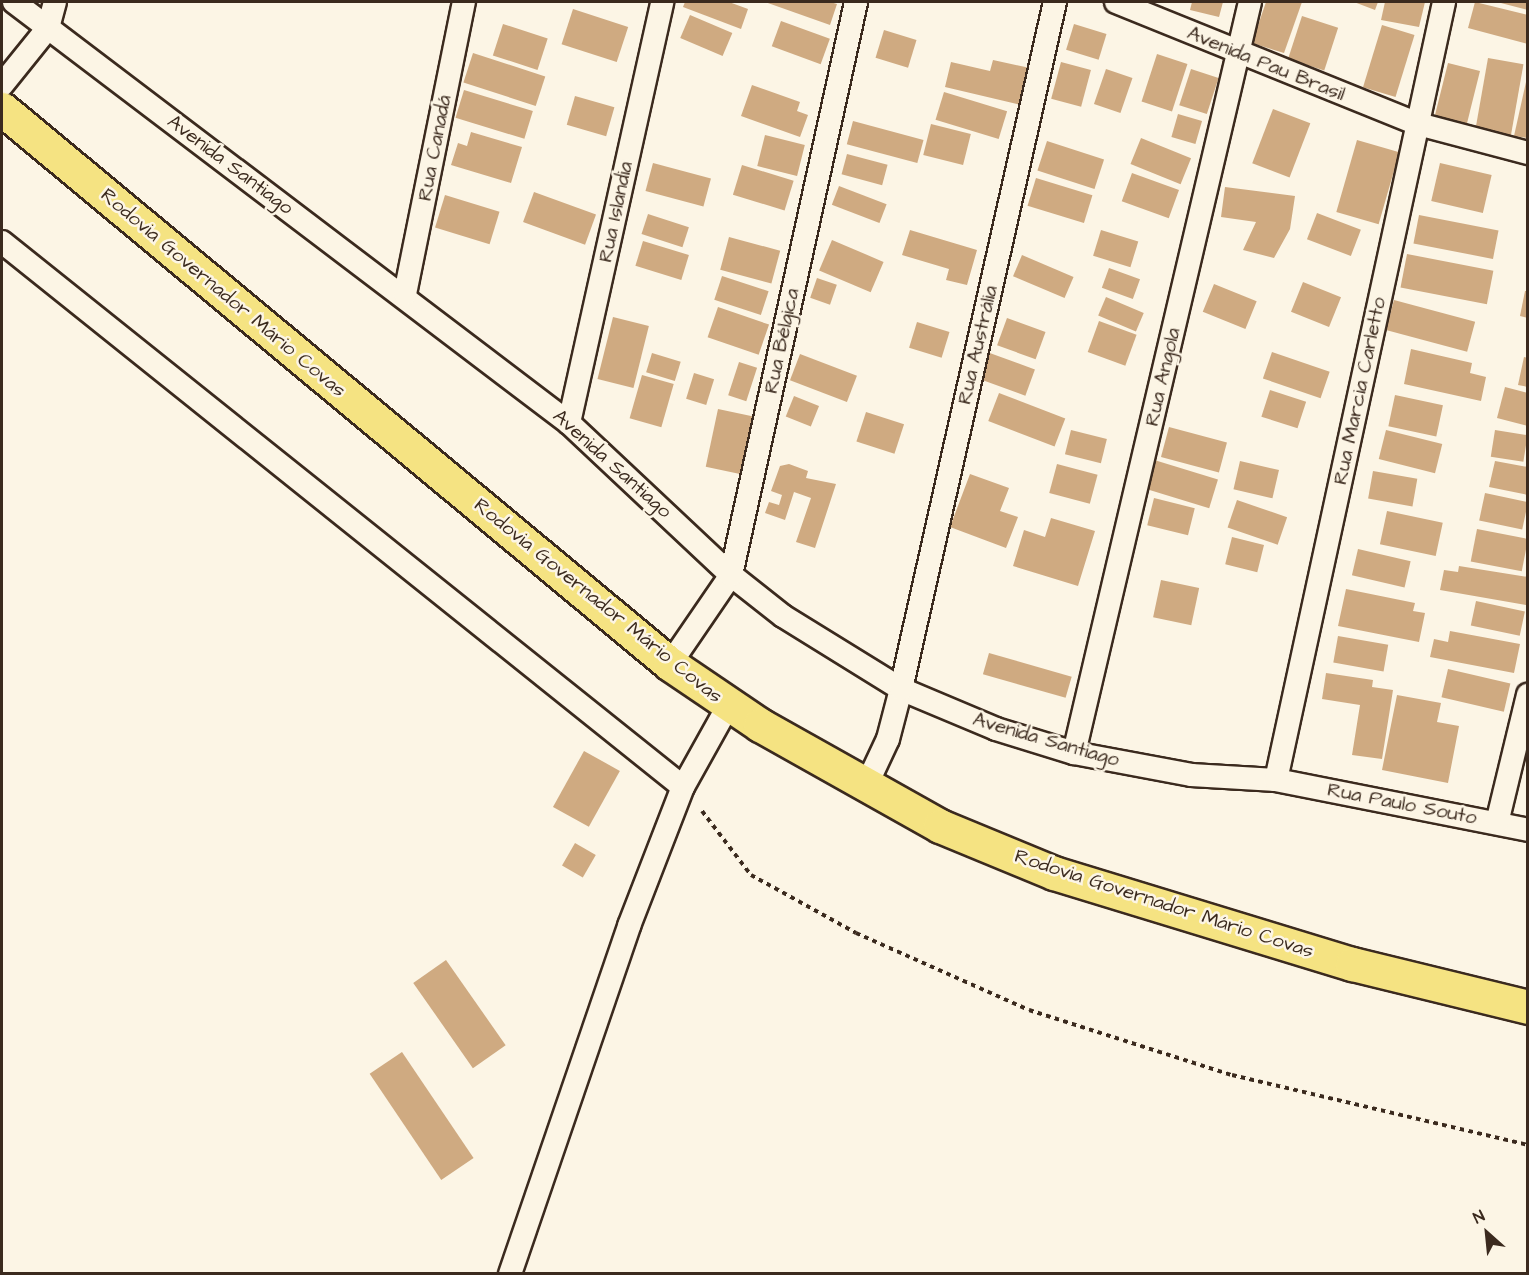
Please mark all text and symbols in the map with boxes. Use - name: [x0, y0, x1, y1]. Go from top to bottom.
- street label: Avenida Pau Brasil: [1184, 21, 1348, 107]
- street label: Rua Canadá: [413, 93, 457, 203]
- street label: Avenida Santiago: [162, 110, 298, 220]
- street label: Rua Islandia: [594, 159, 638, 265]
- street label: Rodovia Governador Mário Covas: [96, 183, 350, 403]
- street label: Rua Austrália: [953, 283, 1003, 407]
- street label: Rua Bélgica: [759, 286, 805, 396]
- street label: Rua Marcia Carletto: [1328, 295, 1392, 487]
- street label: Rua Angola: [1140, 325, 1186, 429]
- street label: Avenida Santiago: [548, 404, 676, 524]
- street label: Rodovia Governador Mário Covas: [469, 493, 727, 709]
- street label: Avenida Santiago: [970, 708, 1122, 772]
- street label: Rua Paulo Souto: [1325, 778, 1479, 830]
- street label: Rodovia Governador Mário Covas: [1012, 844, 1316, 964]
- north arrow: [1457, 1203, 1517, 1263]
- text: N: [1469, 1205, 1488, 1229]

